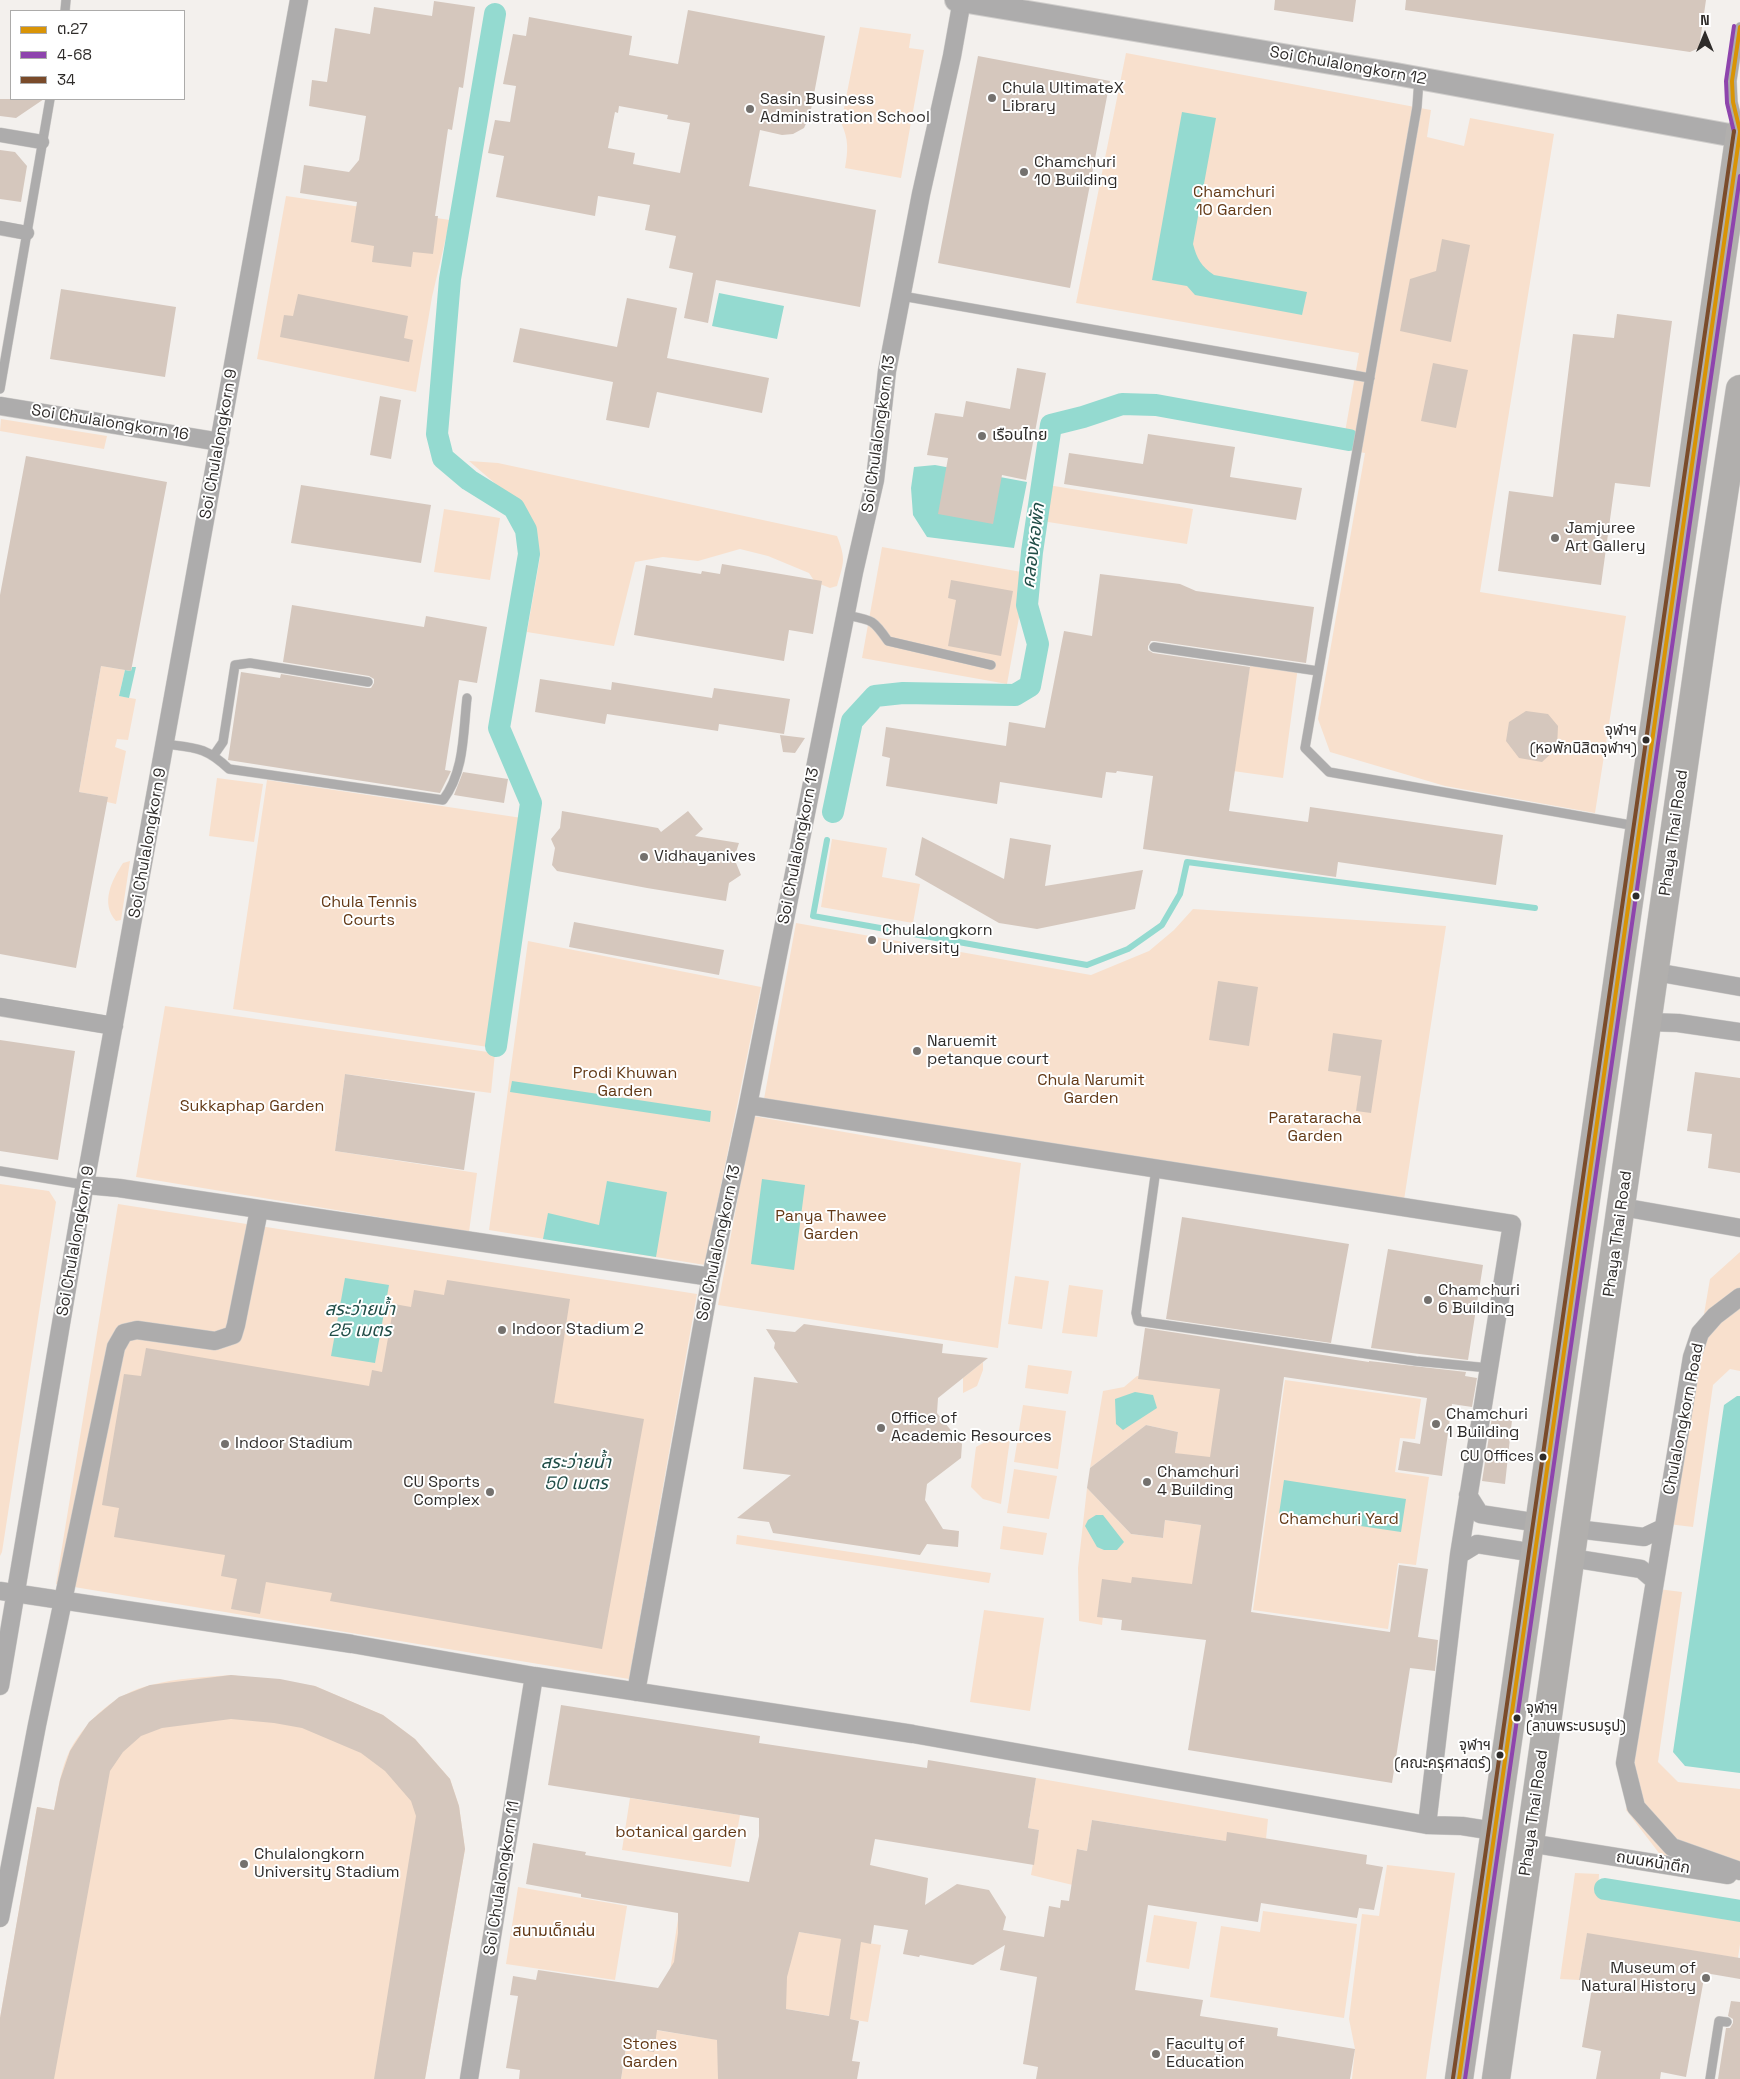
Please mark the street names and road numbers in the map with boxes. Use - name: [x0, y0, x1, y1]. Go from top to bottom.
- street label: Soi Chulalongkorn 12: [1268, 43, 1428, 89]
- street label: Soi Chulalongkorn 13: [858, 354, 900, 514]
- street label: Soi Chulalongkorn 9: [196, 367, 242, 521]
- street label: Soi Chulalongkorn 16: [30, 401, 190, 445]
- street label: Soi Chulalongkorn 9: [125, 766, 171, 920]
- street label: Soi Chulalongkorn 13: [774, 766, 824, 926]
- street label: Phaya Thai Road: [1656, 769, 1692, 897]
- street label: Soi Chulalongkorn 13: [693, 1163, 745, 1323]
- street label: Soi Chulalongkorn 9: [53, 1164, 99, 1318]
- street label: Phaya Thai Road: [1600, 1170, 1636, 1298]
- street label: Chulalongkorn Road: [1660, 1342, 1708, 1496]
- street label: Phaya Thai Road: [1516, 1749, 1552, 1877]
- street label: Soi Chulalongkorn 11: [480, 1800, 524, 1956]
- street label: ถนนหน้าตึก: [1615, 1848, 1691, 1878]

